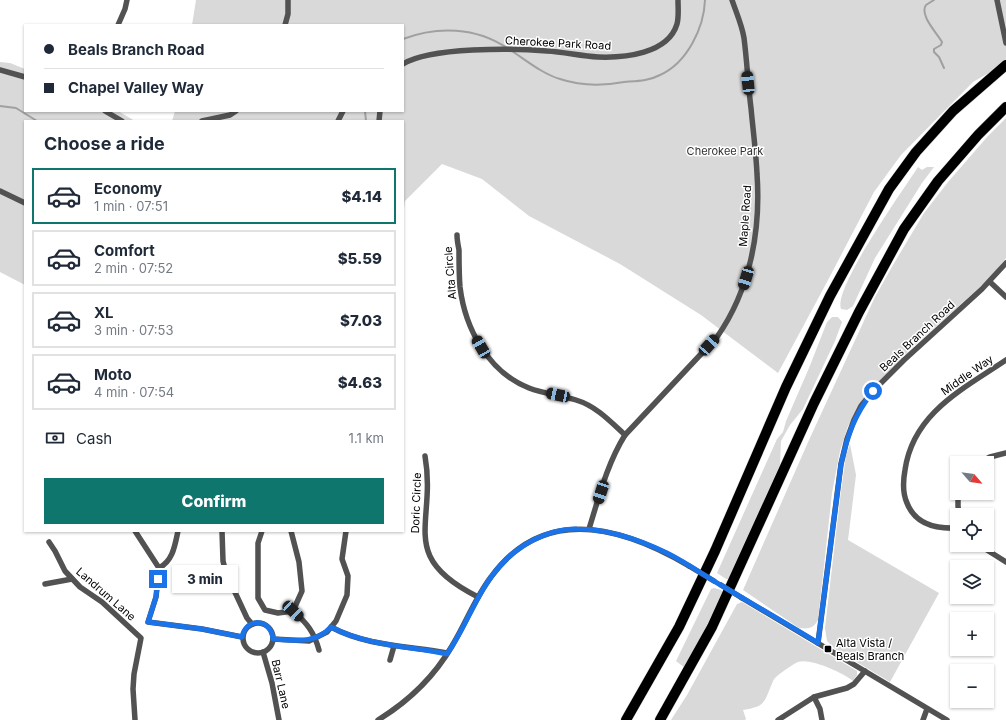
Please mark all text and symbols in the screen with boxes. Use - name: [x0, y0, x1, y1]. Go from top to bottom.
- street label: Cherokee Park Road: [505, 33, 611, 53]
- text: Beals Branch Road: [68, 40, 205, 59]
- car: [741, 70, 755, 96]
- text: Chapel Valley Way: [68, 78, 204, 97]
- text: Choose a ride: [44, 133, 165, 154]
- park label: Cherokee Park: [687, 144, 763, 158]
- icon: car: [46, 178, 82, 214]
- text: Economy: [94, 179, 162, 198]
- street label: Maple Road: [736, 185, 754, 247]
- text: $4.14: [341, 187, 382, 206]
- text: 1 min · 07:51: [94, 198, 168, 214]
- icon: car: [46, 240, 82, 276]
- text: Comfort: [94, 241, 155, 260]
- street label: Alta Circle: [441, 246, 459, 300]
- text: $5.59: [338, 249, 382, 268]
- text: 2 min · 07:52: [94, 260, 173, 276]
- car: [737, 265, 755, 291]
- street label: Beals Branch Road: [876, 297, 958, 375]
- icon: car: [46, 302, 82, 338]
- text: XL: [94, 303, 114, 322]
- text: $7.03: [340, 311, 382, 330]
- text: 3 min · 07:53: [94, 322, 174, 338]
- car: [697, 332, 721, 358]
- car: [470, 334, 492, 360]
- street label: Middle Way: [938, 352, 996, 398]
- icon: car: [46, 364, 82, 400]
- text: Moto: [94, 365, 132, 384]
- text: $4.63: [338, 373, 382, 392]
- route start: [864, 382, 882, 400]
- text: 4 min · 07:54: [94, 384, 174, 400]
- car: [545, 387, 571, 403]
- icon: cash: [44, 427, 66, 449]
- text: Cash: [76, 429, 112, 448]
- text: 1.1 km: [349, 430, 384, 446]
- north arrow: [950, 456, 994, 500]
- map controls: [950, 456, 994, 708]
- street label: Doric Circle: [408, 472, 424, 534]
- button: Confirm: [44, 478, 384, 524]
- car: [592, 479, 610, 505]
- button: locate: [950, 508, 994, 552]
- button: layers: [950, 560, 994, 604]
- street label: Landrum Lane: [73, 564, 139, 624]
- callout: 3 min: [172, 565, 238, 593]
- route end: [149, 570, 167, 588]
- text: 3 min: [187, 571, 223, 587]
- car: [280, 598, 306, 624]
- button: +: [950, 612, 994, 656]
- place label: Alta Vista / Beals Branch: [836, 636, 904, 663]
- marker: Alta Vista / Beals Branch: [823, 644, 833, 654]
- street label: Barr Lane: [269, 658, 293, 710]
- button: −: [950, 664, 994, 708]

